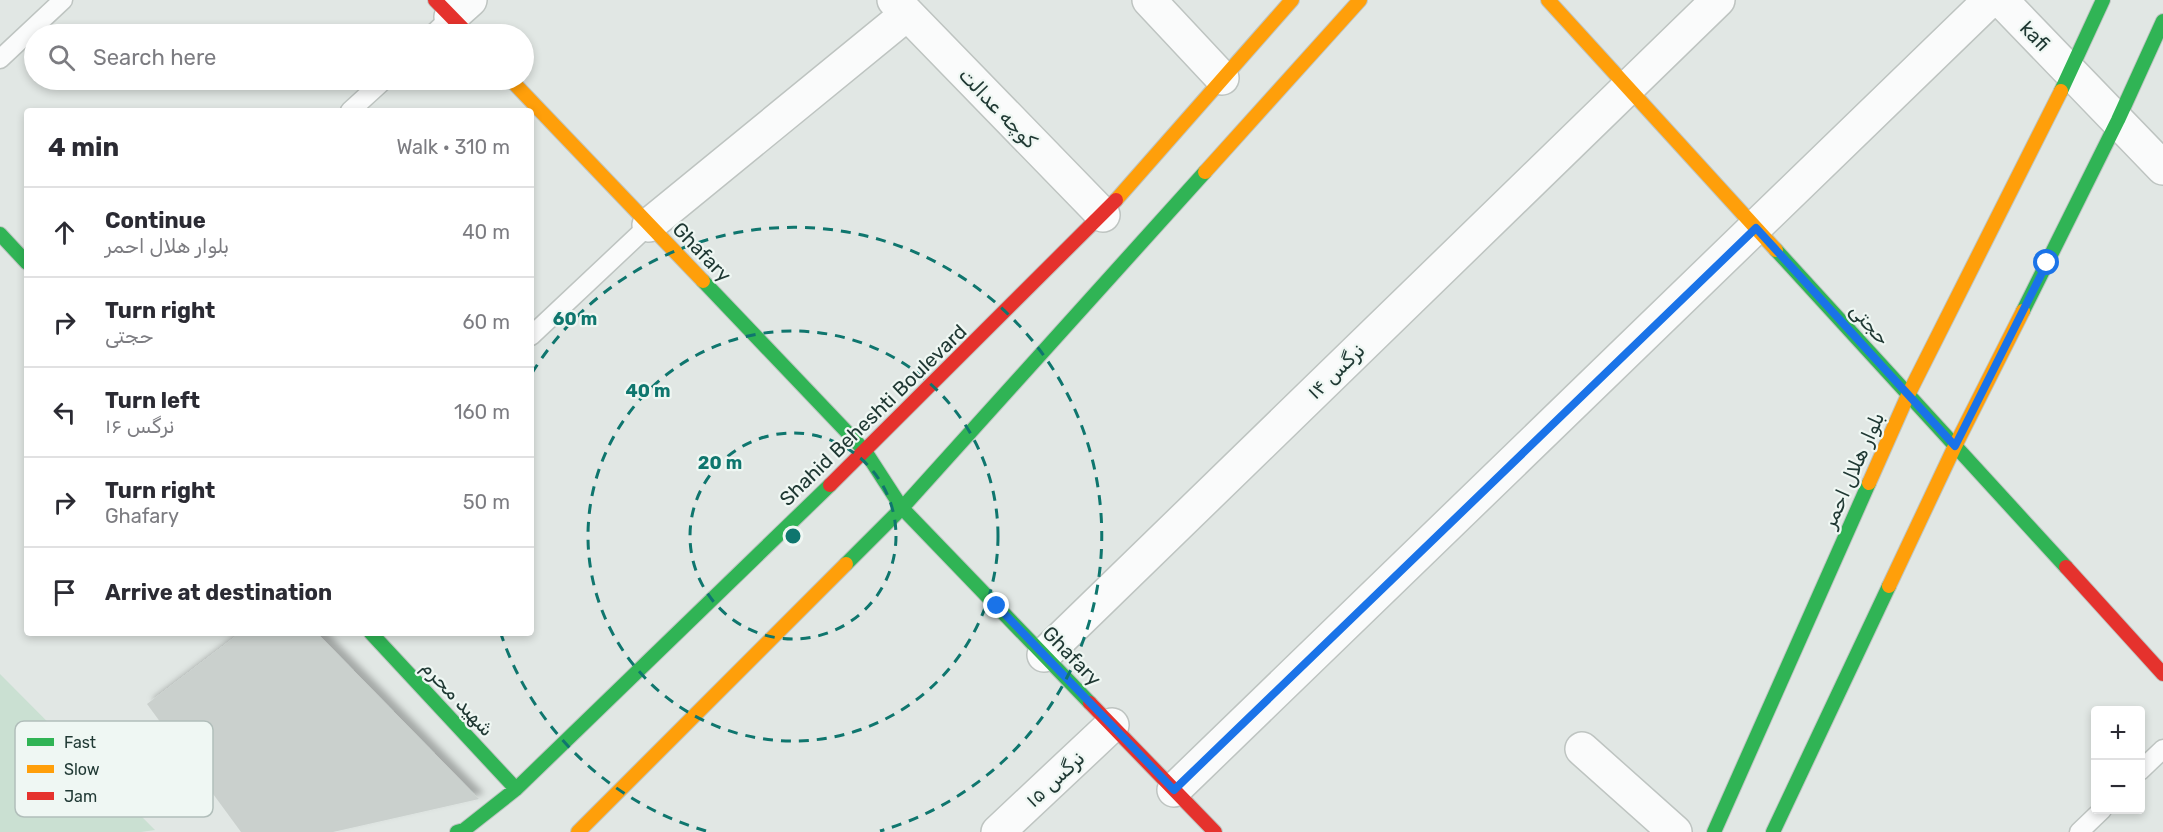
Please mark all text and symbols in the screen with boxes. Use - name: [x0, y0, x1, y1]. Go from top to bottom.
- street label: kafi: [2015, 16, 2055, 56]
- search box: [24, 24, 534, 90]
- icon: search: [45, 41, 78, 74]
- text: Search here: [93, 44, 216, 71]
- street label: کوچه عدالت: [954, 63, 1042, 153]
- text: 4 min: [48, 132, 119, 163]
- text: Walk · 310 m: [396, 135, 510, 159]
- text: Continue: [105, 207, 206, 234]
- icon: ahead: [48, 216, 81, 249]
- street label: Ghafary: [668, 217, 736, 287]
- text: 40 m: [462, 220, 510, 244]
- text: بلوار هلال احمر: [105, 234, 229, 258]
- route start: [2033, 249, 2059, 275]
- text: Turn right: [105, 297, 215, 324]
- street label: حجتی: [1845, 298, 1895, 350]
- icon: right: [48, 306, 81, 339]
- text: 60 m: [553, 308, 597, 330]
- text: 60 m: [463, 310, 510, 334]
- street label: Shahid Beheshti Boulevard: [774, 319, 972, 511]
- text: حجتی: [105, 324, 154, 348]
- street label: نرگس ۱۴: [1302, 338, 1370, 404]
- text: 40 m: [626, 380, 670, 402]
- text: Turn left: [105, 387, 200, 414]
- icon: left: [48, 396, 81, 429]
- text: 160 m: [454, 400, 510, 424]
- street label: بلوار هلال احمر: [1816, 408, 1889, 532]
- text: نرگس ۱۶: [105, 414, 175, 438]
- text: 20 m: [698, 452, 742, 474]
- text: Turn right: [105, 477, 215, 504]
- icon: right: [48, 486, 81, 519]
- text: 50 m: [463, 490, 510, 514]
- text: Ghafary: [105, 504, 179, 528]
- centre of rings: [783, 526, 803, 546]
- icon: arrive: [48, 576, 81, 609]
- text: Arrive at destination: [105, 579, 332, 606]
- route end: [983, 592, 1009, 618]
- street label: Ghafary: [1038, 621, 1106, 691]
- street label: شهید محرم: [415, 655, 499, 742]
- map controls: [2091, 706, 2145, 814]
- button: +: [2091, 706, 2145, 760]
- legend: [15, 721, 213, 817]
- text: Fast: [64, 733, 96, 752]
- street label: نرگس ۱۵: [1021, 746, 1089, 812]
- text: Slow: [64, 760, 100, 779]
- button: −: [2091, 760, 2145, 814]
- text: Jam: [64, 787, 97, 806]

